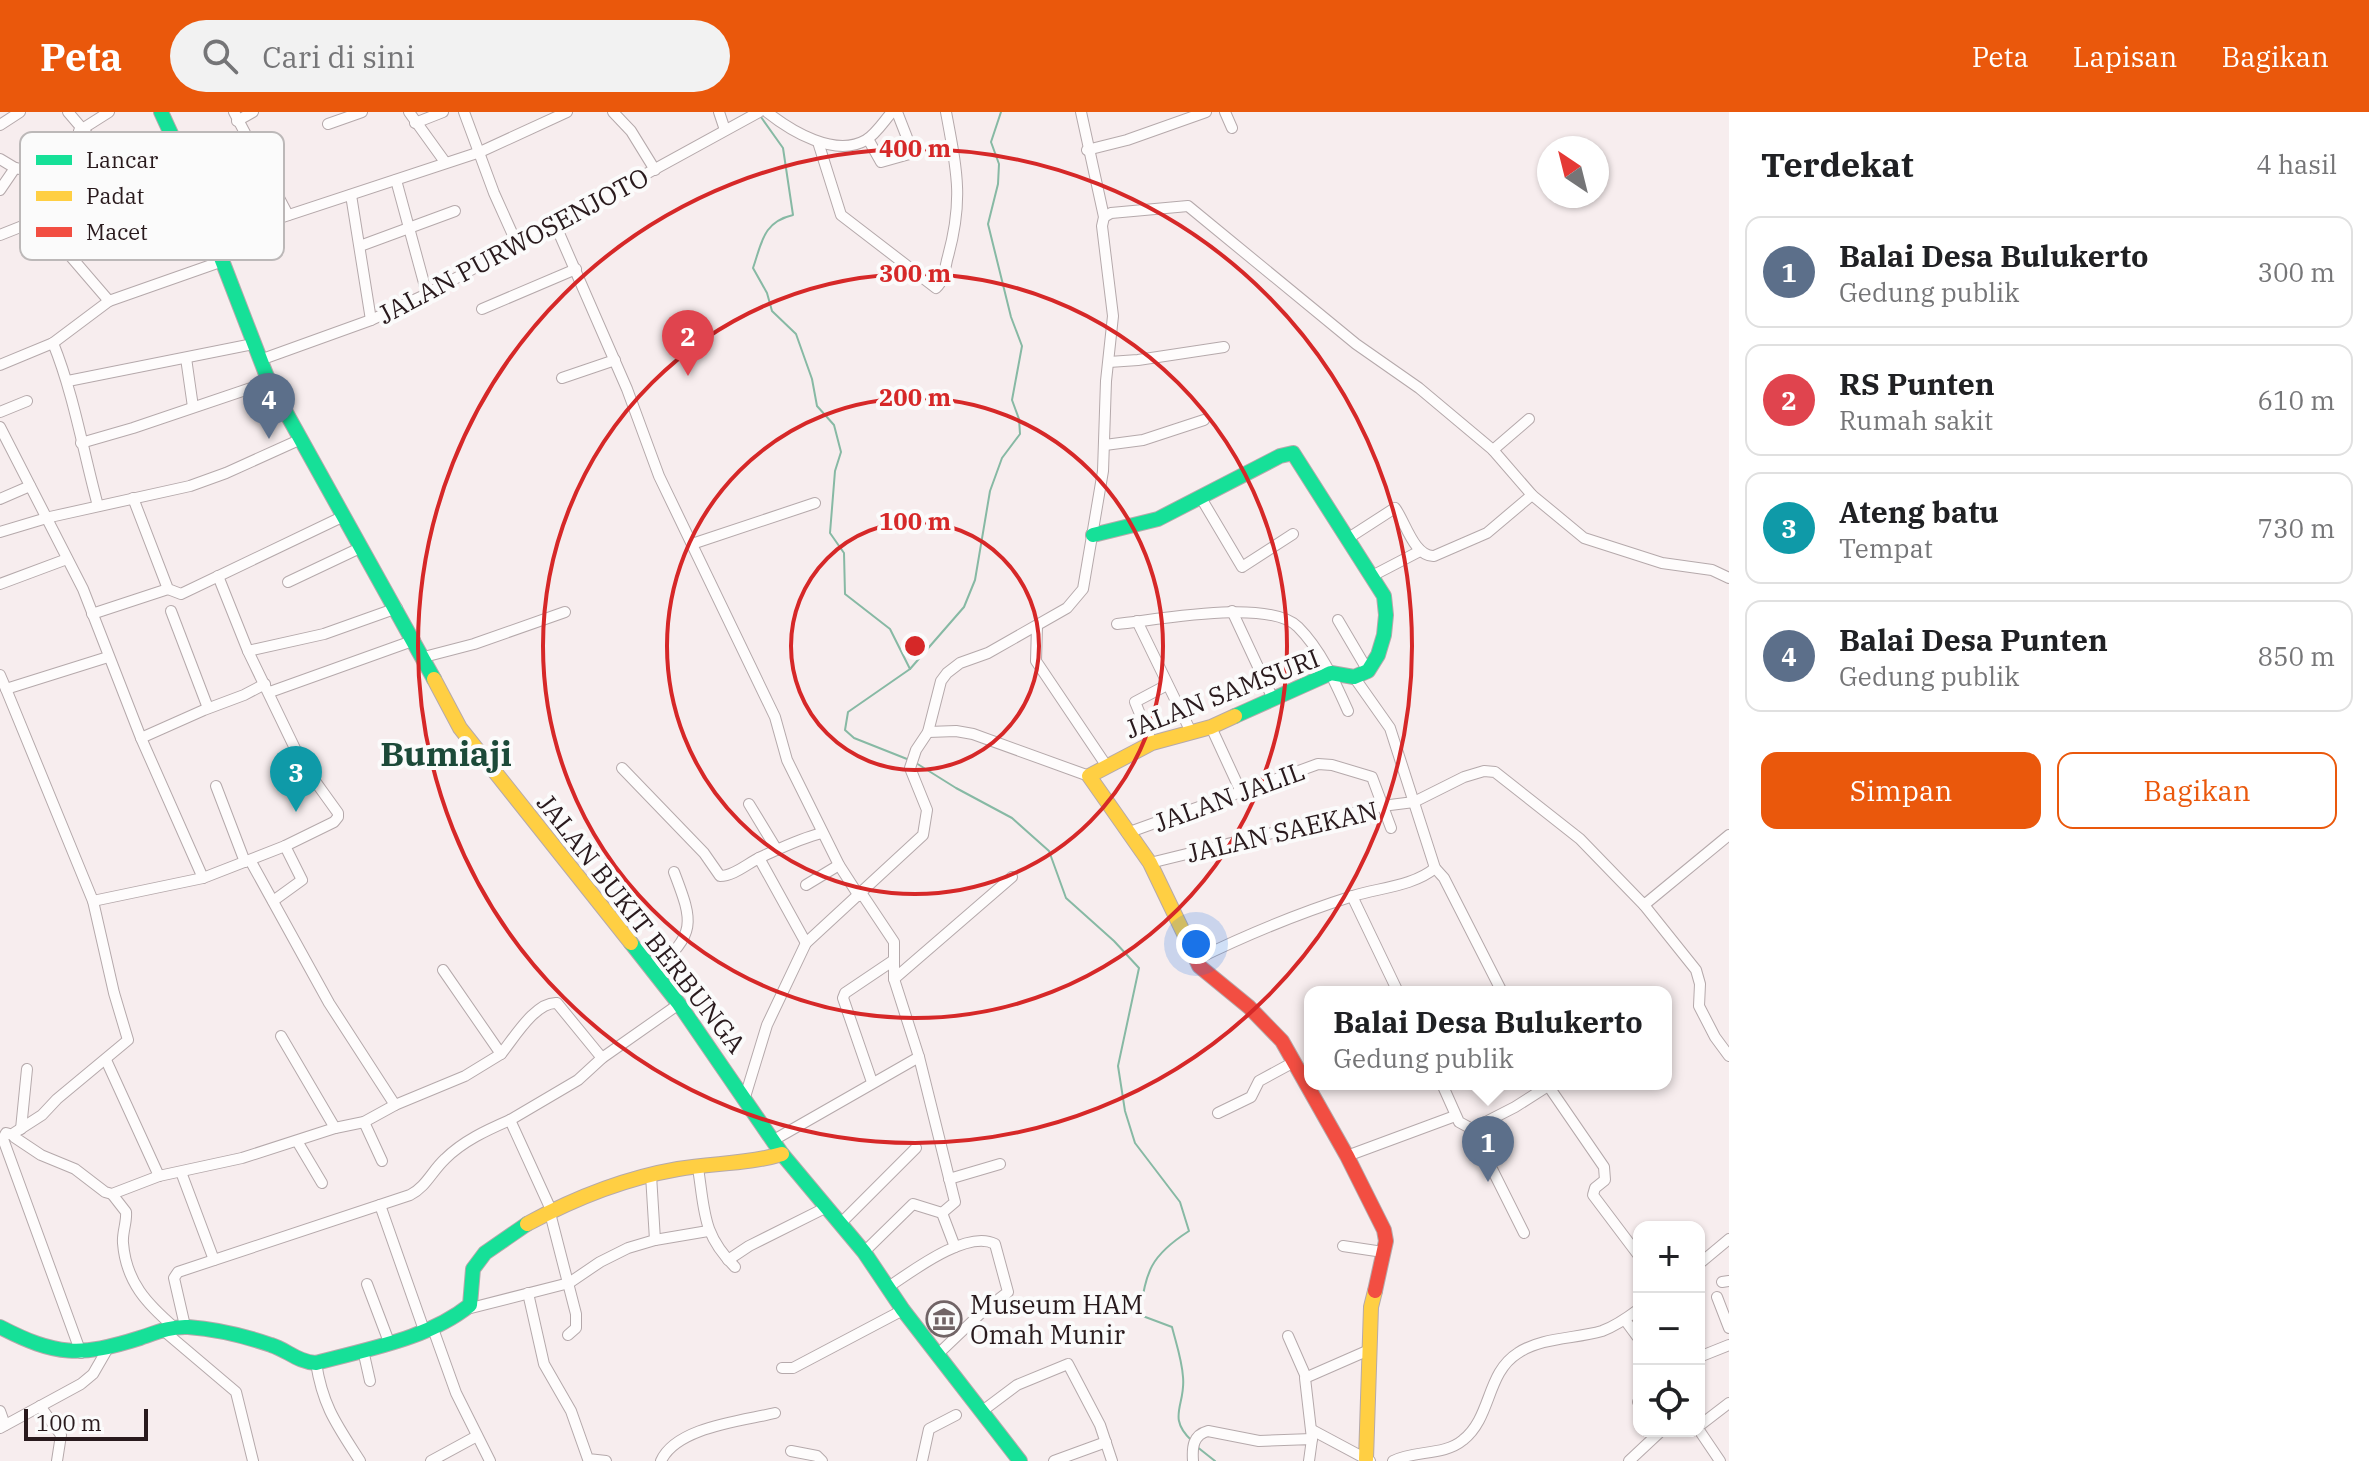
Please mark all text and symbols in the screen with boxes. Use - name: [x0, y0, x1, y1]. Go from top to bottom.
- search box: [170, 20, 730, 92]
- text: Peta: [40, 32, 122, 81]
- icon: search: [198, 34, 242, 78]
- text: Cari di sini: [262, 37, 415, 76]
- text: Peta: [1972, 38, 2029, 75]
- text: Lapisan: [2073, 38, 2178, 75]
- text: Bagikan: [2222, 38, 2329, 75]
- legend: [20, 132, 284, 260]
- text: 400 m: [879, 132, 951, 164]
- north arrow: [1537, 136, 1609, 208]
- text: Terdekat: [1761, 142, 1914, 186]
- text: Lancar: [86, 145, 158, 174]
- text: 4 hasil: [2256, 147, 2337, 181]
- street label: JALAN PURWOSENJOTO: [372, 159, 654, 331]
- text: Padat: [86, 181, 145, 210]
- text: Macet: [86, 217, 148, 246]
- text: Balai Desa Bulukerto: [1839, 236, 2149, 275]
- text: 1: [1781, 255, 1797, 289]
- text: 300 m: [2257, 255, 2335, 289]
- text: 300 m: [879, 257, 951, 289]
- text: Gedung publik: [1839, 275, 2019, 309]
- pin: 2: [662, 310, 714, 376]
- text: RS Punten: [1839, 364, 1995, 403]
- pin: 4: [243, 373, 295, 439]
- text: 200 m: [879, 381, 951, 413]
- text: 2: [1781, 383, 1797, 417]
- text: 610 m: [2257, 383, 2335, 417]
- text: Rumah sakit: [1839, 403, 1993, 437]
- text: Ateng batu: [1839, 492, 1999, 531]
- text: 100 m: [879, 505, 951, 537]
- text: 3: [1781, 511, 1797, 545]
- text: 730 m: [2257, 511, 2335, 545]
- text: Tempat: [1839, 531, 1933, 565]
- text: Balai Desa Punten: [1839, 620, 2108, 659]
- centre of rings: [901, 632, 929, 660]
- text: 4: [1781, 639, 1797, 673]
- text: 850 m: [2257, 639, 2335, 673]
- street label: JALAN SAMSURI: [1120, 640, 1324, 746]
- text: Gedung publik: [1839, 659, 2019, 693]
- district label: Bumiaji: [380, 731, 512, 775]
- pin: 3: [270, 746, 322, 812]
- button: Simpan: [1761, 752, 2041, 829]
- button: Bagikan: [2057, 752, 2337, 829]
- street label: JALAN JALIL: [1149, 753, 1309, 839]
- street label: JALAN BUKIT BERBUNGA: [530, 786, 754, 1060]
- street label: JALAN SAEKAN: [1183, 793, 1381, 869]
- your location: [1176, 924, 1216, 964]
- popup: [1304, 986, 1672, 1090]
- text: Balai Desa Bulukerto: [1333, 1002, 1643, 1041]
- text: Gedung publik: [1333, 1041, 1514, 1075]
- pin: 1: [1462, 1116, 1514, 1182]
- map controls: [1633, 1221, 1705, 1437]
- button: +: [1633, 1221, 1705, 1293]
- place label: Museum HAM Omah Munir: [970, 1287, 1143, 1351]
- button: −: [1633, 1293, 1705, 1365]
- museum icon: Museum HAM Omah Munir: [925, 1300, 963, 1338]
- button: locate: [1633, 1365, 1705, 1437]
- scale bar: [24, 1405, 148, 1441]
- text: 100 m: [36, 1408, 102, 1437]

